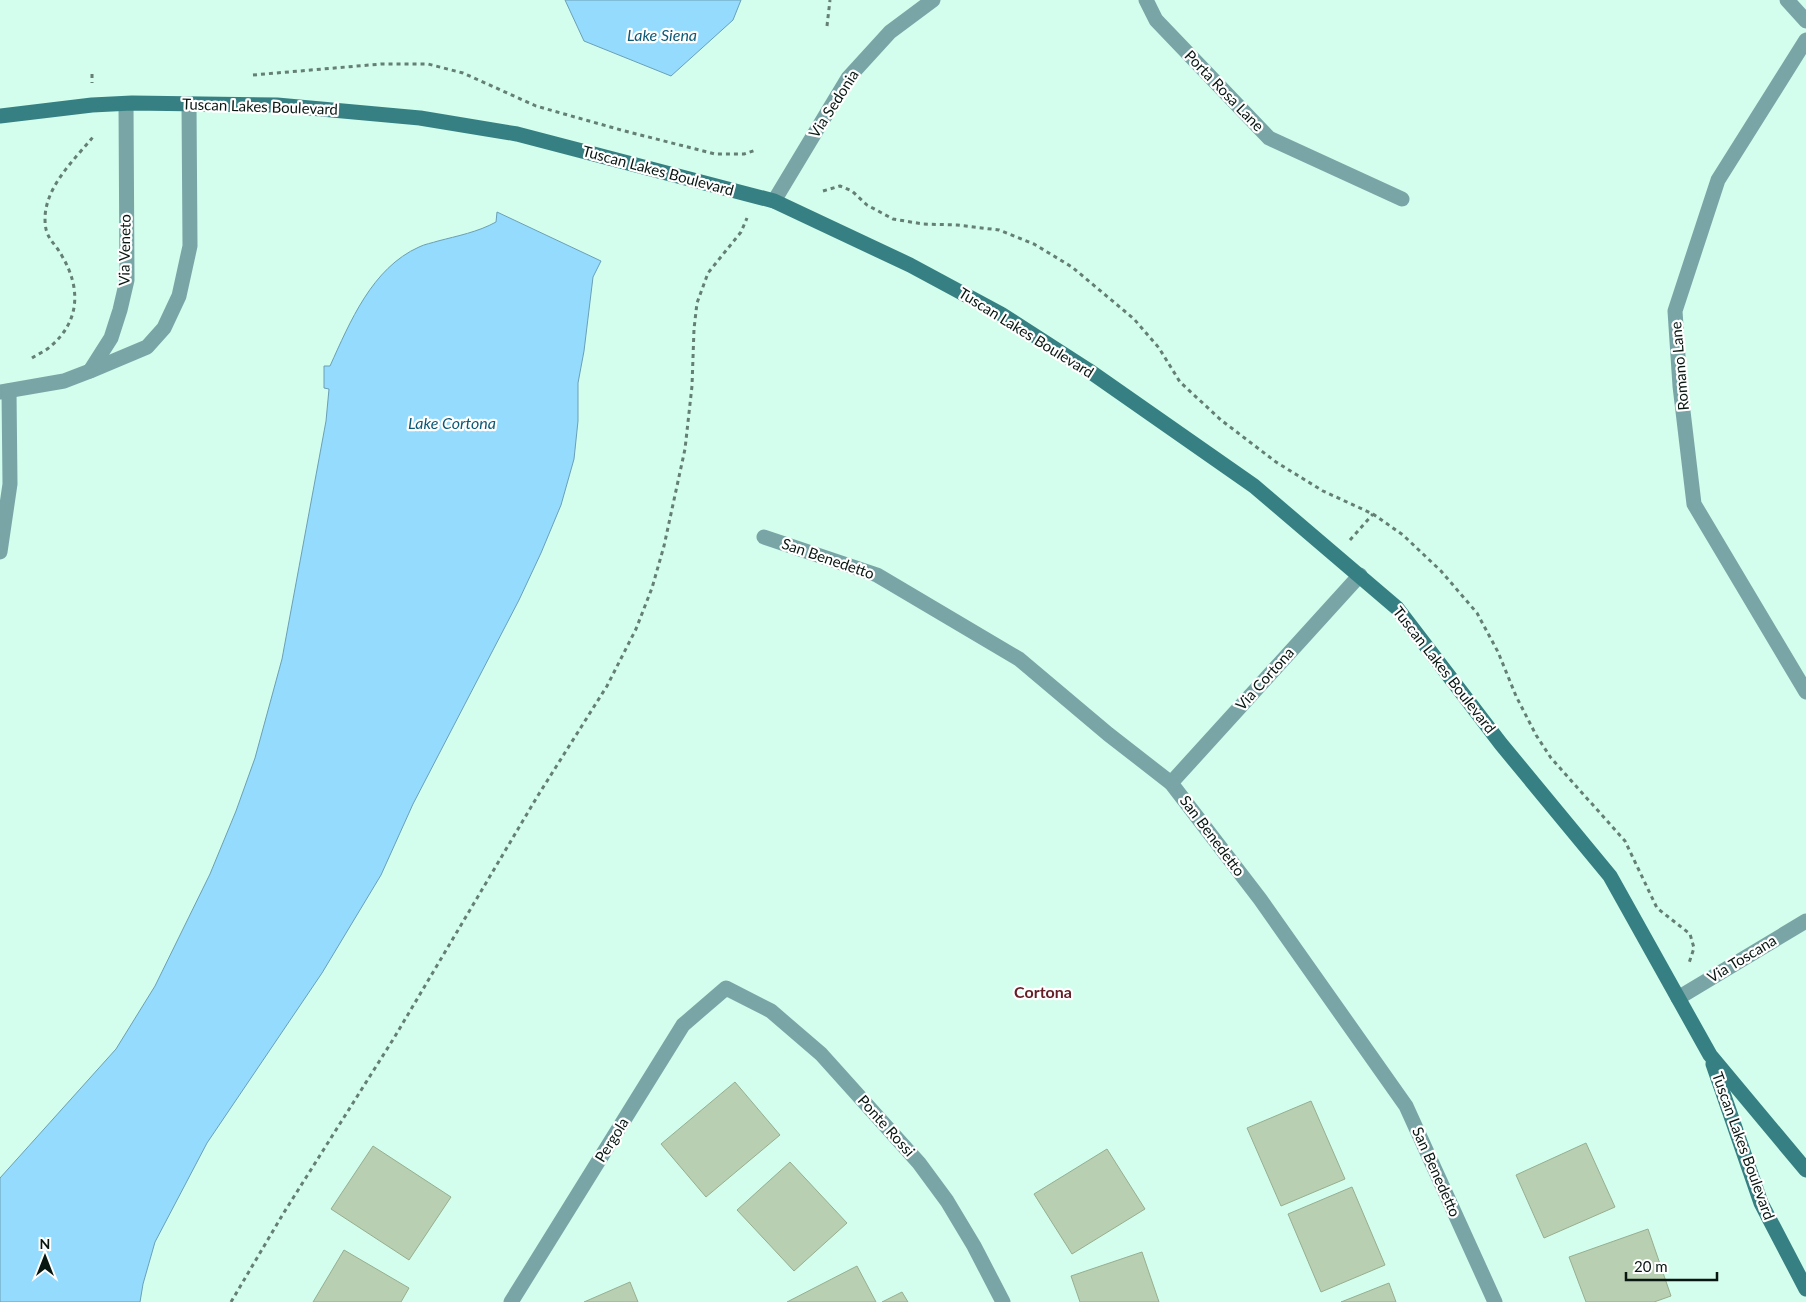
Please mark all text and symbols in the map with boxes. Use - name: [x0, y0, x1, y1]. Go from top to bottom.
- water label: Lake Siena: [627, 25, 697, 44]
- street label: Porta Rosa Lane: [1181, 46, 1268, 135]
- street label: Via Sedonia: [805, 66, 862, 141]
- street label: Tuscan Lakes Boulevard: [182, 94, 338, 118]
- street label: Tuscan Lakes Boulevard: [581, 141, 736, 199]
- street label: Via Veneto: [114, 214, 134, 286]
- street label: Tuscan Lakes Boulevard: [956, 283, 1097, 381]
- street label: Romano Lane: [1666, 321, 1692, 411]
- water label: Lake Cortona: [408, 413, 496, 432]
- street label: San Benedetto: [780, 534, 877, 582]
- street label: Tuscan Lakes Boulevard: [1390, 602, 1500, 736]
- street label: Via Cortona: [1231, 643, 1297, 714]
- street label: San Benedetto: [1177, 791, 1249, 879]
- street label: Via Toscana: [1704, 931, 1779, 986]
- district label: Cortona: [1014, 982, 1072, 1001]
- street label: Tuscan Lakes Boulevard: [1709, 1069, 1779, 1222]
- street label: Ponte Rossi: [854, 1091, 919, 1160]
- street label: Pergola: [591, 1114, 632, 1165]
- street label: San Benedetto: [1409, 1124, 1465, 1219]
- north arrow: [20, 1232, 70, 1282]
- text: N: [40, 1235, 50, 1252]
- scale bar: [1626, 1250, 1717, 1282]
- text: 20 m: [1634, 1257, 1668, 1275]

